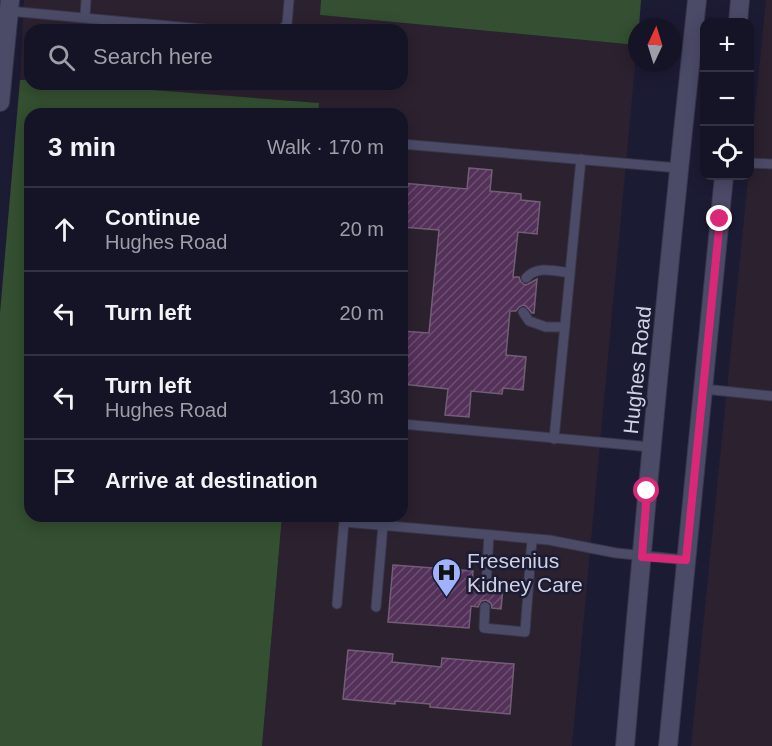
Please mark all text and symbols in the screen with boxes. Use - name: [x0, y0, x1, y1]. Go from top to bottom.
- north arrow: [628, 18, 682, 72]
- map controls: [700, 18, 754, 180]
- button: +: [700, 18, 754, 72]
- search box: [24, 24, 408, 90]
- icon: search: [45, 41, 78, 74]
- text: Search here: [93, 44, 213, 69]
- button: −: [700, 72, 754, 126]
- button: locate: [700, 126, 754, 180]
- text: 3 min: [48, 132, 116, 162]
- text: Walk · 170 m: [267, 136, 384, 158]
- text: Continue: [105, 205, 200, 230]
- route end: [706, 205, 732, 231]
- icon: ahead: [48, 213, 81, 246]
- text: 20 m: [340, 218, 384, 240]
- text: Hughes Road: [105, 231, 227, 253]
- icon: left: [48, 297, 81, 330]
- text: Turn left: [105, 300, 191, 325]
- text: 20 m: [340, 302, 384, 324]
- street label: Hughes Road: [619, 305, 655, 435]
- text: Turn left: [105, 373, 191, 398]
- icon: left: [48, 381, 81, 414]
- text: 130 m: [328, 386, 384, 408]
- text: Hughes Road: [105, 399, 227, 421]
- icon: arrive: [48, 465, 81, 498]
- text: Arrive at destination: [105, 468, 318, 493]
- route start: [633, 477, 659, 503]
- place label: Fresenius Kidney Care: [467, 549, 583, 596]
- hospital icon: Fresenius Kidney Care: [430, 556, 462, 598]

